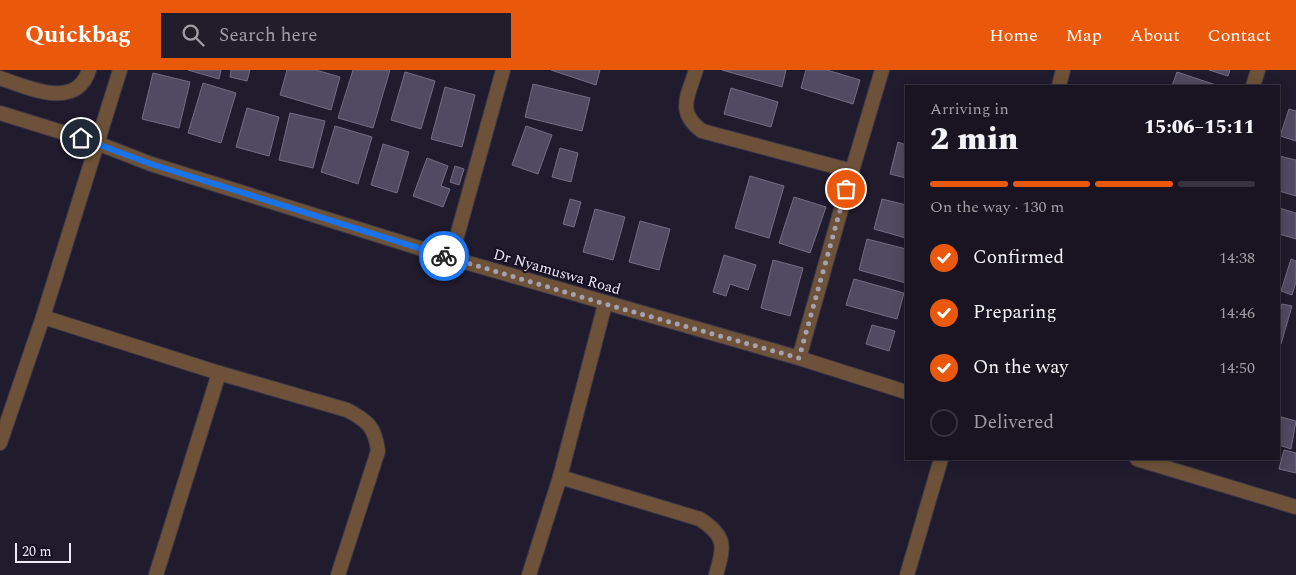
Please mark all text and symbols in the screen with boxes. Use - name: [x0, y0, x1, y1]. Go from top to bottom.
- search box: [161, 13, 511, 58]
- text: Quickbag: [25, 17, 131, 53]
- icon: search: [179, 21, 207, 49]
- text: Search here: [219, 21, 318, 50]
- text: Home: [989, 22, 1038, 49]
- text: Map: [1066, 22, 1102, 49]
- text: About: [1130, 22, 1180, 49]
- text: Contact: [1208, 22, 1271, 49]
- text: Arriving in: [930, 97, 1009, 121]
- text: 15:06–15:11: [1144, 113, 1255, 142]
- text: 2 min: [930, 115, 1018, 164]
- pin: [60, 117, 102, 159]
- icon: home: [67, 124, 95, 152]
- pin: [825, 168, 867, 210]
- icon: bag: [832, 175, 860, 203]
- text: On the way · 130 m: [930, 195, 1064, 219]
- courier: [419, 231, 469, 281]
- icon: bike: [430, 242, 458, 270]
- street label: Dr Nyamuswa Road: [490, 243, 624, 301]
- text: Confirmed: [973, 243, 1064, 272]
- icon: check: [930, 244, 958, 272]
- text: 14:38: [1219, 246, 1255, 270]
- text: Preparing: [973, 298, 1057, 327]
- icon: check: [930, 299, 958, 327]
- text: 14:46: [1219, 301, 1255, 325]
- text: On the way: [973, 353, 1069, 382]
- icon: check: [930, 354, 958, 382]
- text: 14:50: [1219, 356, 1255, 380]
- text: Delivered: [973, 408, 1054, 437]
- scale bar: [15, 540, 71, 563]
- text: 20 m: [22, 541, 52, 562]

